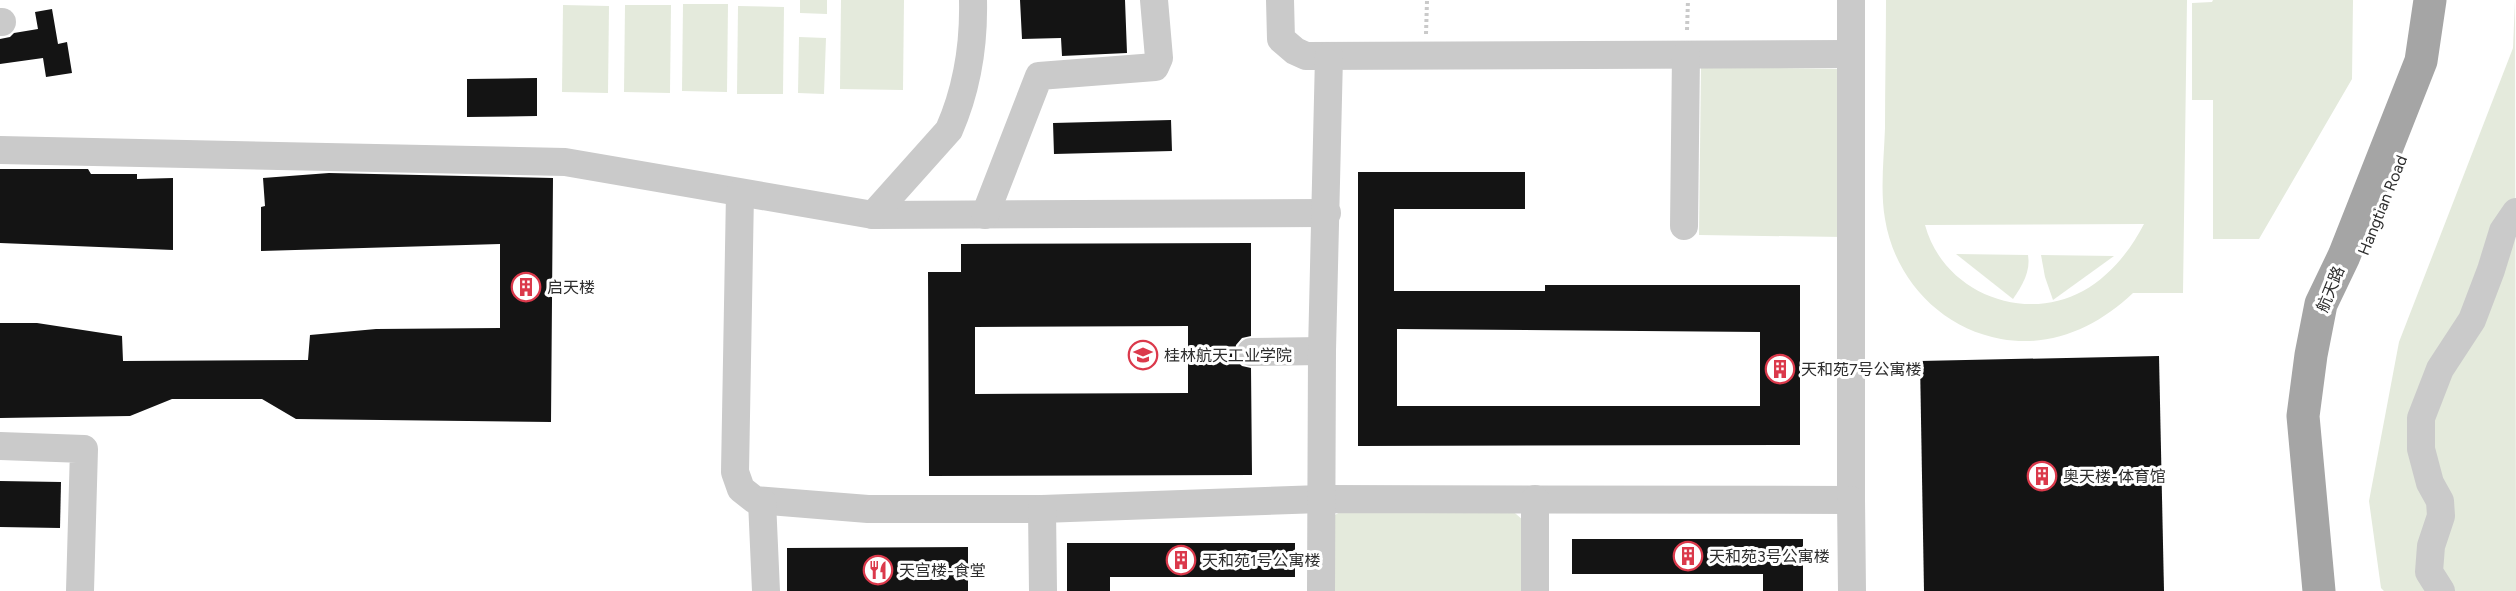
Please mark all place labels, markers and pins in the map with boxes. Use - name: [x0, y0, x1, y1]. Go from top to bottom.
- building icon: 启天楼: [510, 271, 542, 303]
- place label: 启天楼: [547, 278, 595, 297]
- school or university icon: 桂林航天工业学院: [1127, 339, 1159, 371]
- place label: 桂林航天工业学院: [1164, 346, 1292, 365]
- building icon: 天和苑7号公寓楼: [1764, 353, 1796, 385]
- place label: 天和苑7号公寓楼: [1801, 360, 1922, 379]
- building icon: 奥天楼-体育馆: [2026, 460, 2058, 492]
- place label: 奥天楼-体育馆: [2063, 467, 2166, 486]
- building icon: 天和苑3号公寓楼: [1672, 540, 1704, 572]
- building icon: 天和苑1号公寓楼: [1165, 544, 1197, 576]
- place label: 天和苑3号公寓楼: [1709, 547, 1830, 566]
- place label: 天和苑1号公寓楼: [1202, 551, 1321, 570]
- restaurant icon: 天宫楼-食堂: [862, 554, 894, 586]
- place label: 天宫楼-食堂: [899, 561, 986, 580]

